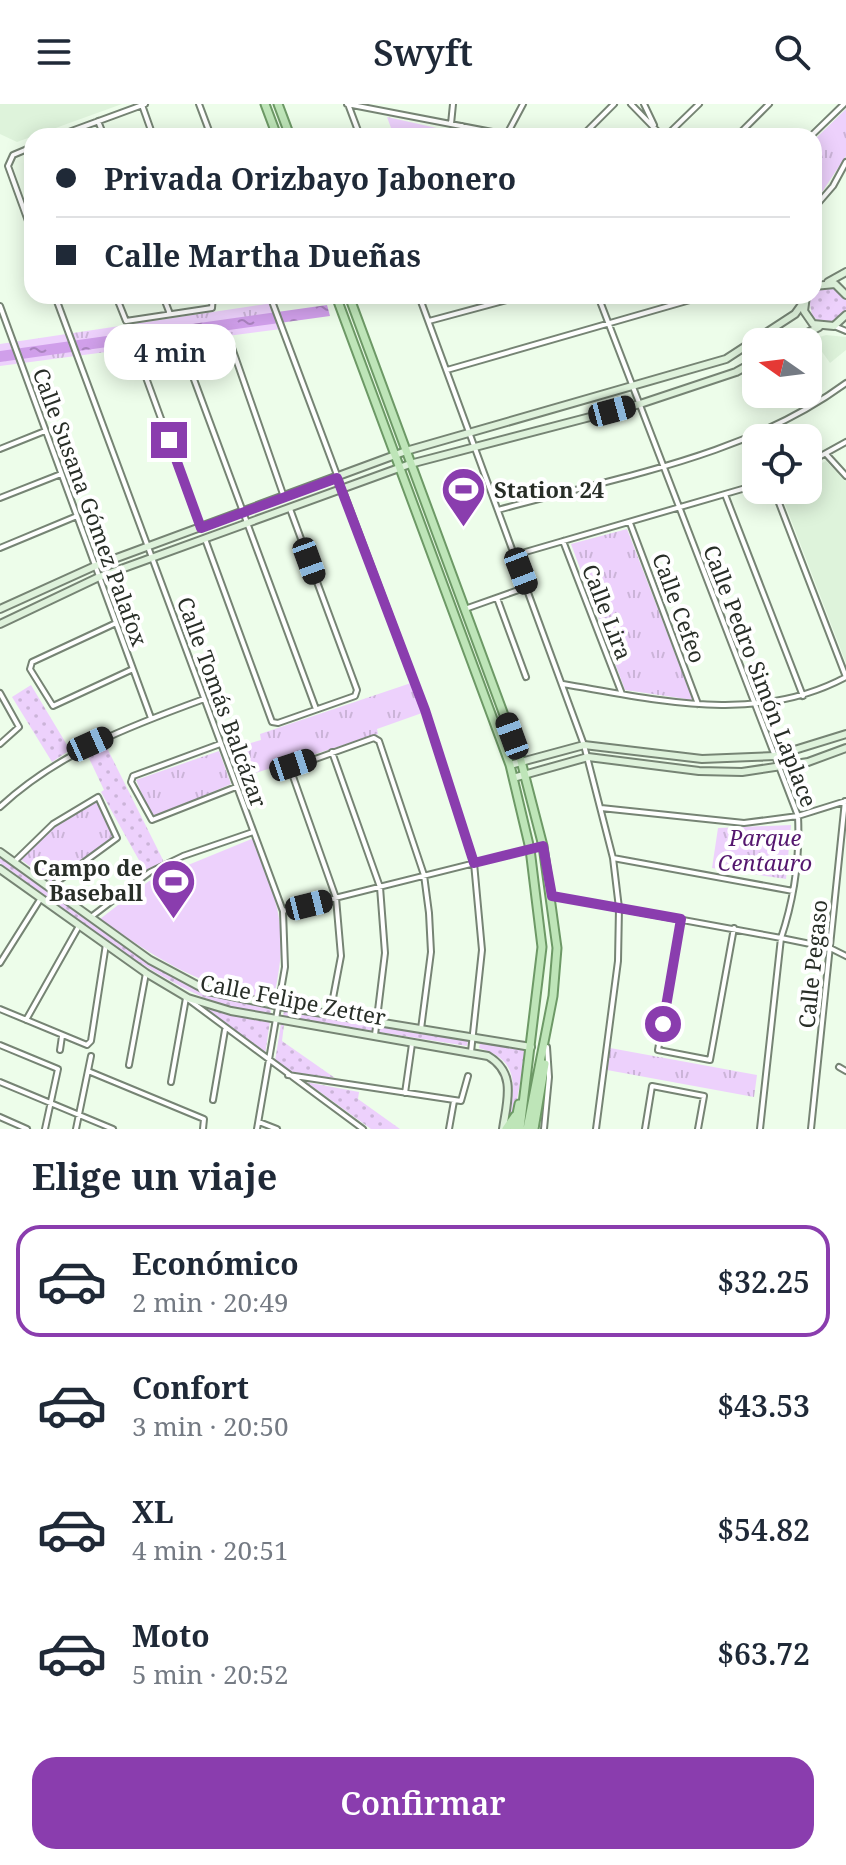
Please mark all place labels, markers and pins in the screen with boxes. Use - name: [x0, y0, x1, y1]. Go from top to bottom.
- sports icon: Station 24: [439, 466, 487, 529]
- place label: Station 24: [494, 474, 604, 504]
- place label: Campo de Baseball: [33, 852, 143, 907]
- sports icon: Campo de Baseball: [150, 857, 198, 920]

